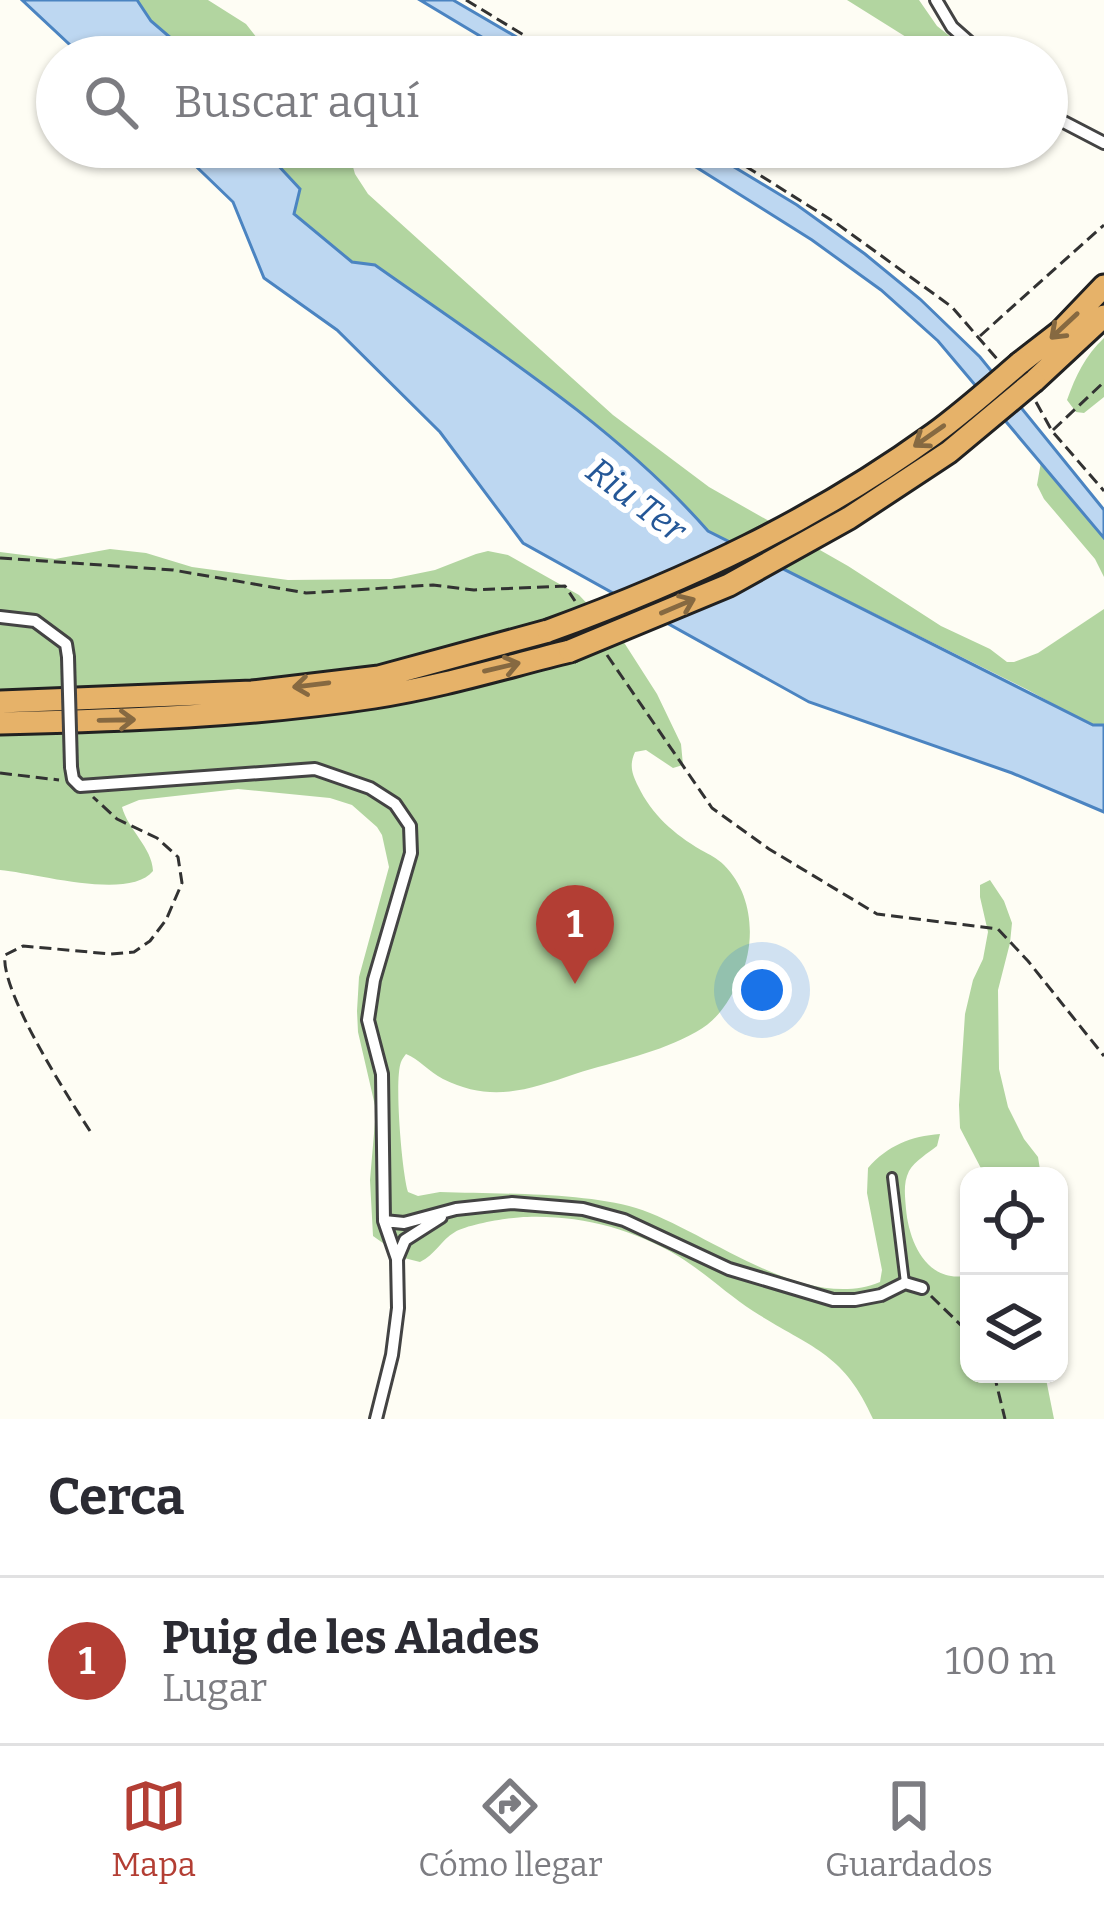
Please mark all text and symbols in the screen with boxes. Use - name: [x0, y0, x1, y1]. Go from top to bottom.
- search box: [36, 36, 1068, 168]
- icon: search: [78, 69, 144, 135]
- text: Buscar aquí: [174, 75, 419, 129]
- one-way arrow: [1049, 312, 1079, 340]
- one-way arrow: [913, 423, 946, 448]
- water label: Riu Ter: [578, 448, 695, 552]
- one-way arrow: [658, 594, 695, 615]
- one-way arrow: [483, 655, 521, 678]
- one-way arrow: [293, 674, 332, 697]
- one-way arrow: [97, 709, 136, 732]
- pin: 1: [536, 885, 614, 984]
- your location: [732, 960, 792, 1020]
- map controls: [960, 1167, 1068, 1383]
- button: locate: [960, 1167, 1068, 1275]
- button: layers: [960, 1275, 1068, 1383]
- text: Cerca: [48, 1466, 184, 1528]
- text: Puig de les Alades: [162, 1611, 540, 1665]
- text: 1: [79, 1638, 95, 1684]
- text: 100 m: [945, 1638, 1056, 1684]
- text: Lugar: [162, 1665, 267, 1711]
- tab: Mapa: [111, 1773, 196, 1885]
- tab: Cómo llegar: [418, 1773, 603, 1885]
- tab: Guardados: [825, 1773, 993, 1885]

